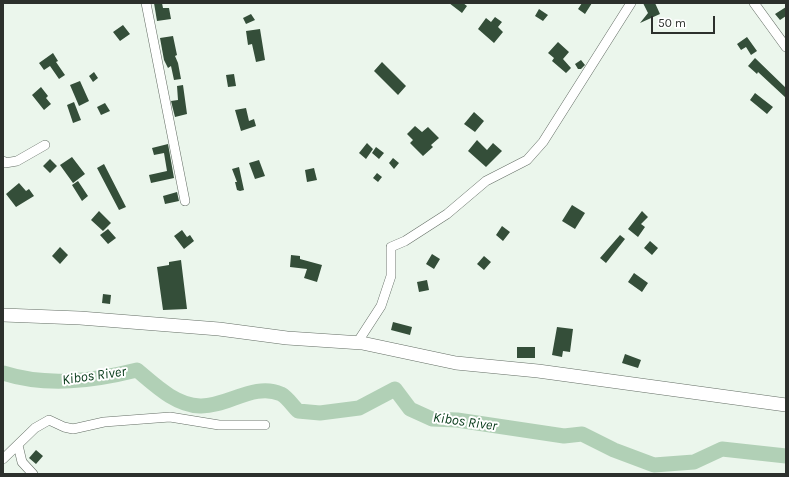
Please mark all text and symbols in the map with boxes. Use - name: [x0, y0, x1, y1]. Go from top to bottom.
- scale bar: [653, 8, 717, 34]
- text: 50 m: [658, 16, 686, 30]
- water label: Kibos River: [61, 363, 127, 389]
- water label: Kibos River: [432, 409, 498, 435]

